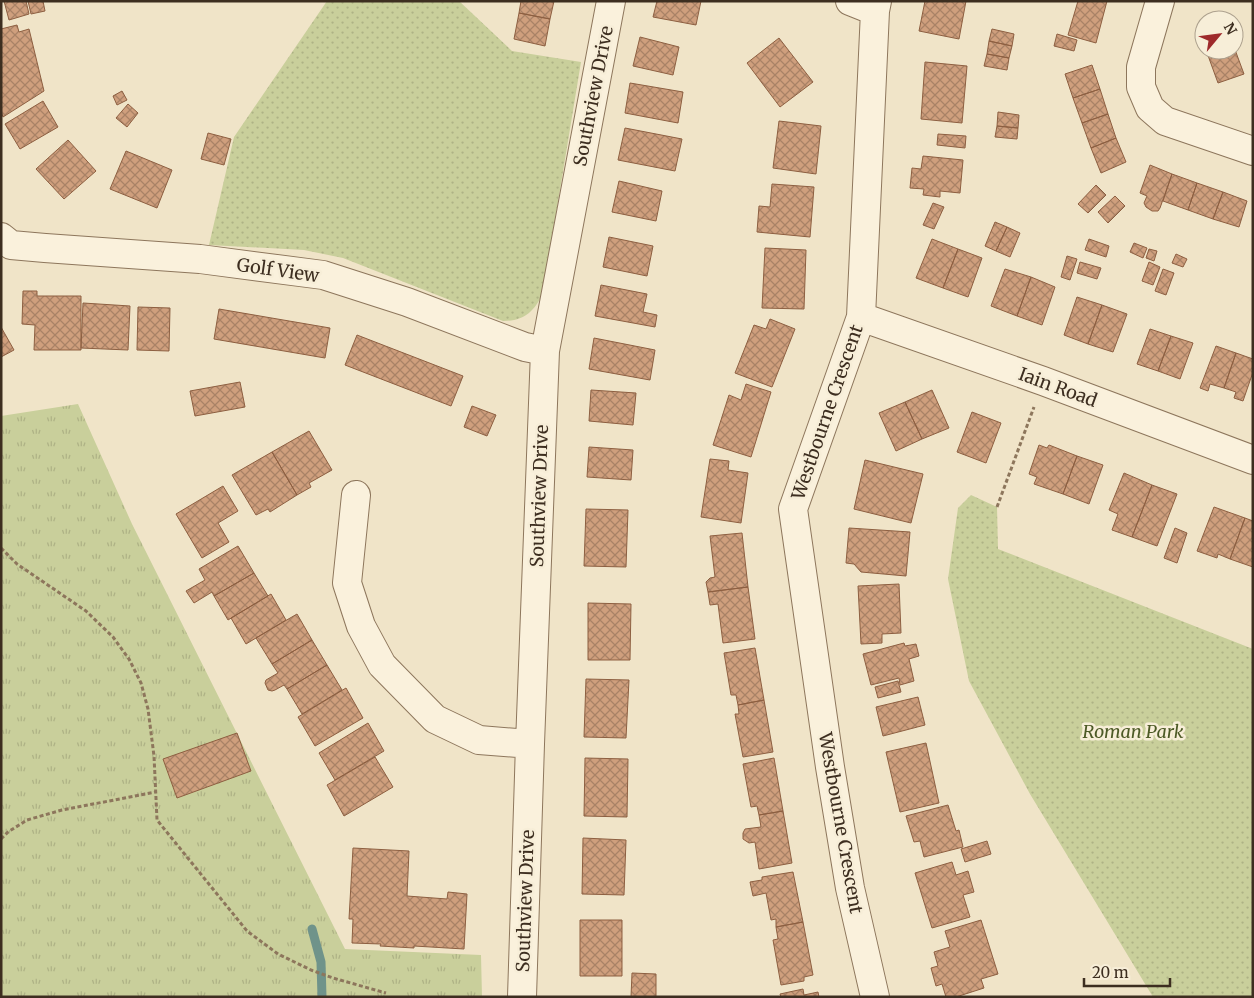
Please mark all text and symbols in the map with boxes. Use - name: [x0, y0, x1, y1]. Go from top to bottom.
- north arrow: [1194, 10, 1244, 60]
- text: N: [1220, 19, 1241, 38]
- street label: Southview Drive: [568, 24, 618, 168]
- street label: Golf View: [235, 253, 321, 287]
- street label: Westbourne Crescent: [786, 321, 868, 503]
- street label: Iain Road: [1016, 362, 1101, 412]
- street label: Southview Drive: [525, 424, 553, 568]
- park label: Roman Park: [1082, 720, 1184, 743]
- street label: Westbourne Crescent: [814, 730, 868, 915]
- street label: Southview Drive: [511, 829, 539, 973]
- scale bar: [1084, 956, 1170, 988]
- text: 20 m: [1092, 963, 1129, 982]

